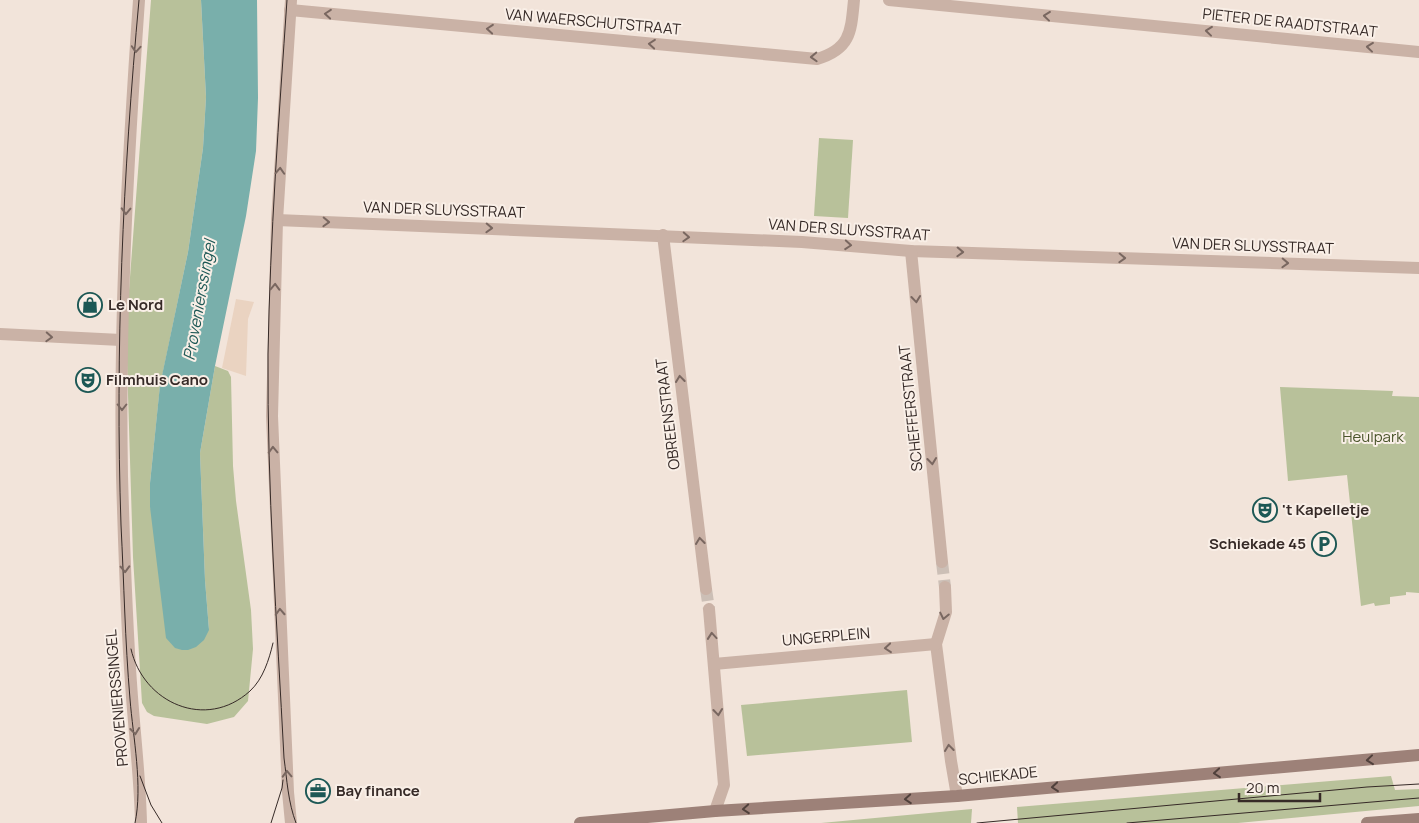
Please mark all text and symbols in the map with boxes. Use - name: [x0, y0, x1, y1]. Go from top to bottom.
- street label: VAN WAERSCHUTSTRAAT: [504, 3, 682, 40]
- street label: PIETER DE RAADTSTRAAT: [1202, 3, 1379, 42]
- one-way arrow: [324, 9, 332, 20]
- one-way arrow: [1043, 10, 1051, 21]
- one-way arrow: [486, 23, 494, 34]
- one-way arrow: [1204, 26, 1212, 37]
- one-way arrow: [648, 38, 656, 49]
- one-way arrow: [1366, 42, 1374, 53]
- one-way arrow: [130, 45, 141, 53]
- one-way arrow: [809, 52, 817, 63]
- one-way arrow: [275, 167, 286, 175]
- street label: VAN DER SLUYSSTRAAT: [363, 196, 525, 223]
- one-way arrow: [121, 207, 132, 215]
- street label: VAN DER SLUYSSTRAAT: [768, 213, 931, 246]
- one-way arrow: [322, 216, 330, 227]
- one-way arrow: [485, 223, 493, 234]
- one-way arrow: [682, 231, 690, 242]
- street label: VAN DER SLUYSSTRAAT: [1172, 232, 1334, 259]
- water label: Provenierssingel: [178, 236, 221, 362]
- one-way arrow: [844, 240, 852, 251]
- one-way arrow: [956, 247, 964, 258]
- one-way arrow: [1119, 253, 1127, 263]
- one-way arrow: [1281, 258, 1289, 269]
- one-way arrow: [270, 283, 280, 291]
- shop icon: Le Nord: [77, 292, 103, 318]
- place label: Le Nord: [108, 294, 163, 315]
- one-way arrow: [910, 296, 921, 304]
- one-way arrow: [45, 331, 53, 342]
- street label: SCHEFFERSTRAAT: [893, 344, 928, 472]
- street label: OBREENSTRAAT: [650, 357, 685, 471]
- theatre icon: Filmhuis Cano: [75, 367, 101, 393]
- place label: Filmhuis Cano: [106, 369, 208, 390]
- one-way arrow: [675, 375, 686, 383]
- one-way arrow: [116, 403, 127, 411]
- park label: Heulpark: [1342, 426, 1404, 447]
- one-way arrow: [268, 446, 279, 454]
- one-way arrow: [926, 457, 937, 465]
- theatre icon: 't Kapelletje: [1252, 497, 1278, 523]
- place label: 't Kapelletje: [1282, 499, 1369, 520]
- parking icon: Schiekade 45: [1311, 531, 1337, 557]
- place label: Schiekade 45: [1209, 533, 1306, 554]
- one-way arrow: [695, 536, 706, 544]
- one-way arrow: [120, 565, 131, 573]
- one-way arrow: [274, 608, 285, 616]
- one-way arrow: [939, 611, 950, 620]
- street label: UNGERPLEIN: [781, 622, 871, 651]
- street label: PROVENIERSSINGEL: [100, 628, 133, 767]
- one-way arrow: [707, 632, 718, 640]
- one-way arrow: [884, 642, 892, 653]
- one-way arrow: [713, 708, 724, 716]
- one-way arrow: [129, 727, 140, 735]
- one-way arrow: [944, 744, 955, 752]
- one-way arrow: [1366, 754, 1374, 765]
- street label: SCHIEKADE: [957, 761, 1038, 790]
- one-way arrow: [1213, 768, 1221, 779]
- one-way arrow: [282, 770, 293, 778]
- scale bar: [1239, 770, 1320, 802]
- text: 20 m: [1246, 777, 1279, 798]
- office icon: Bay finance: [305, 778, 331, 804]
- place label: Bay finance: [336, 780, 420, 801]
- one-way arrow: [1051, 781, 1059, 792]
- one-way arrow: [904, 794, 912, 805]
- one-way arrow: [742, 804, 750, 815]

